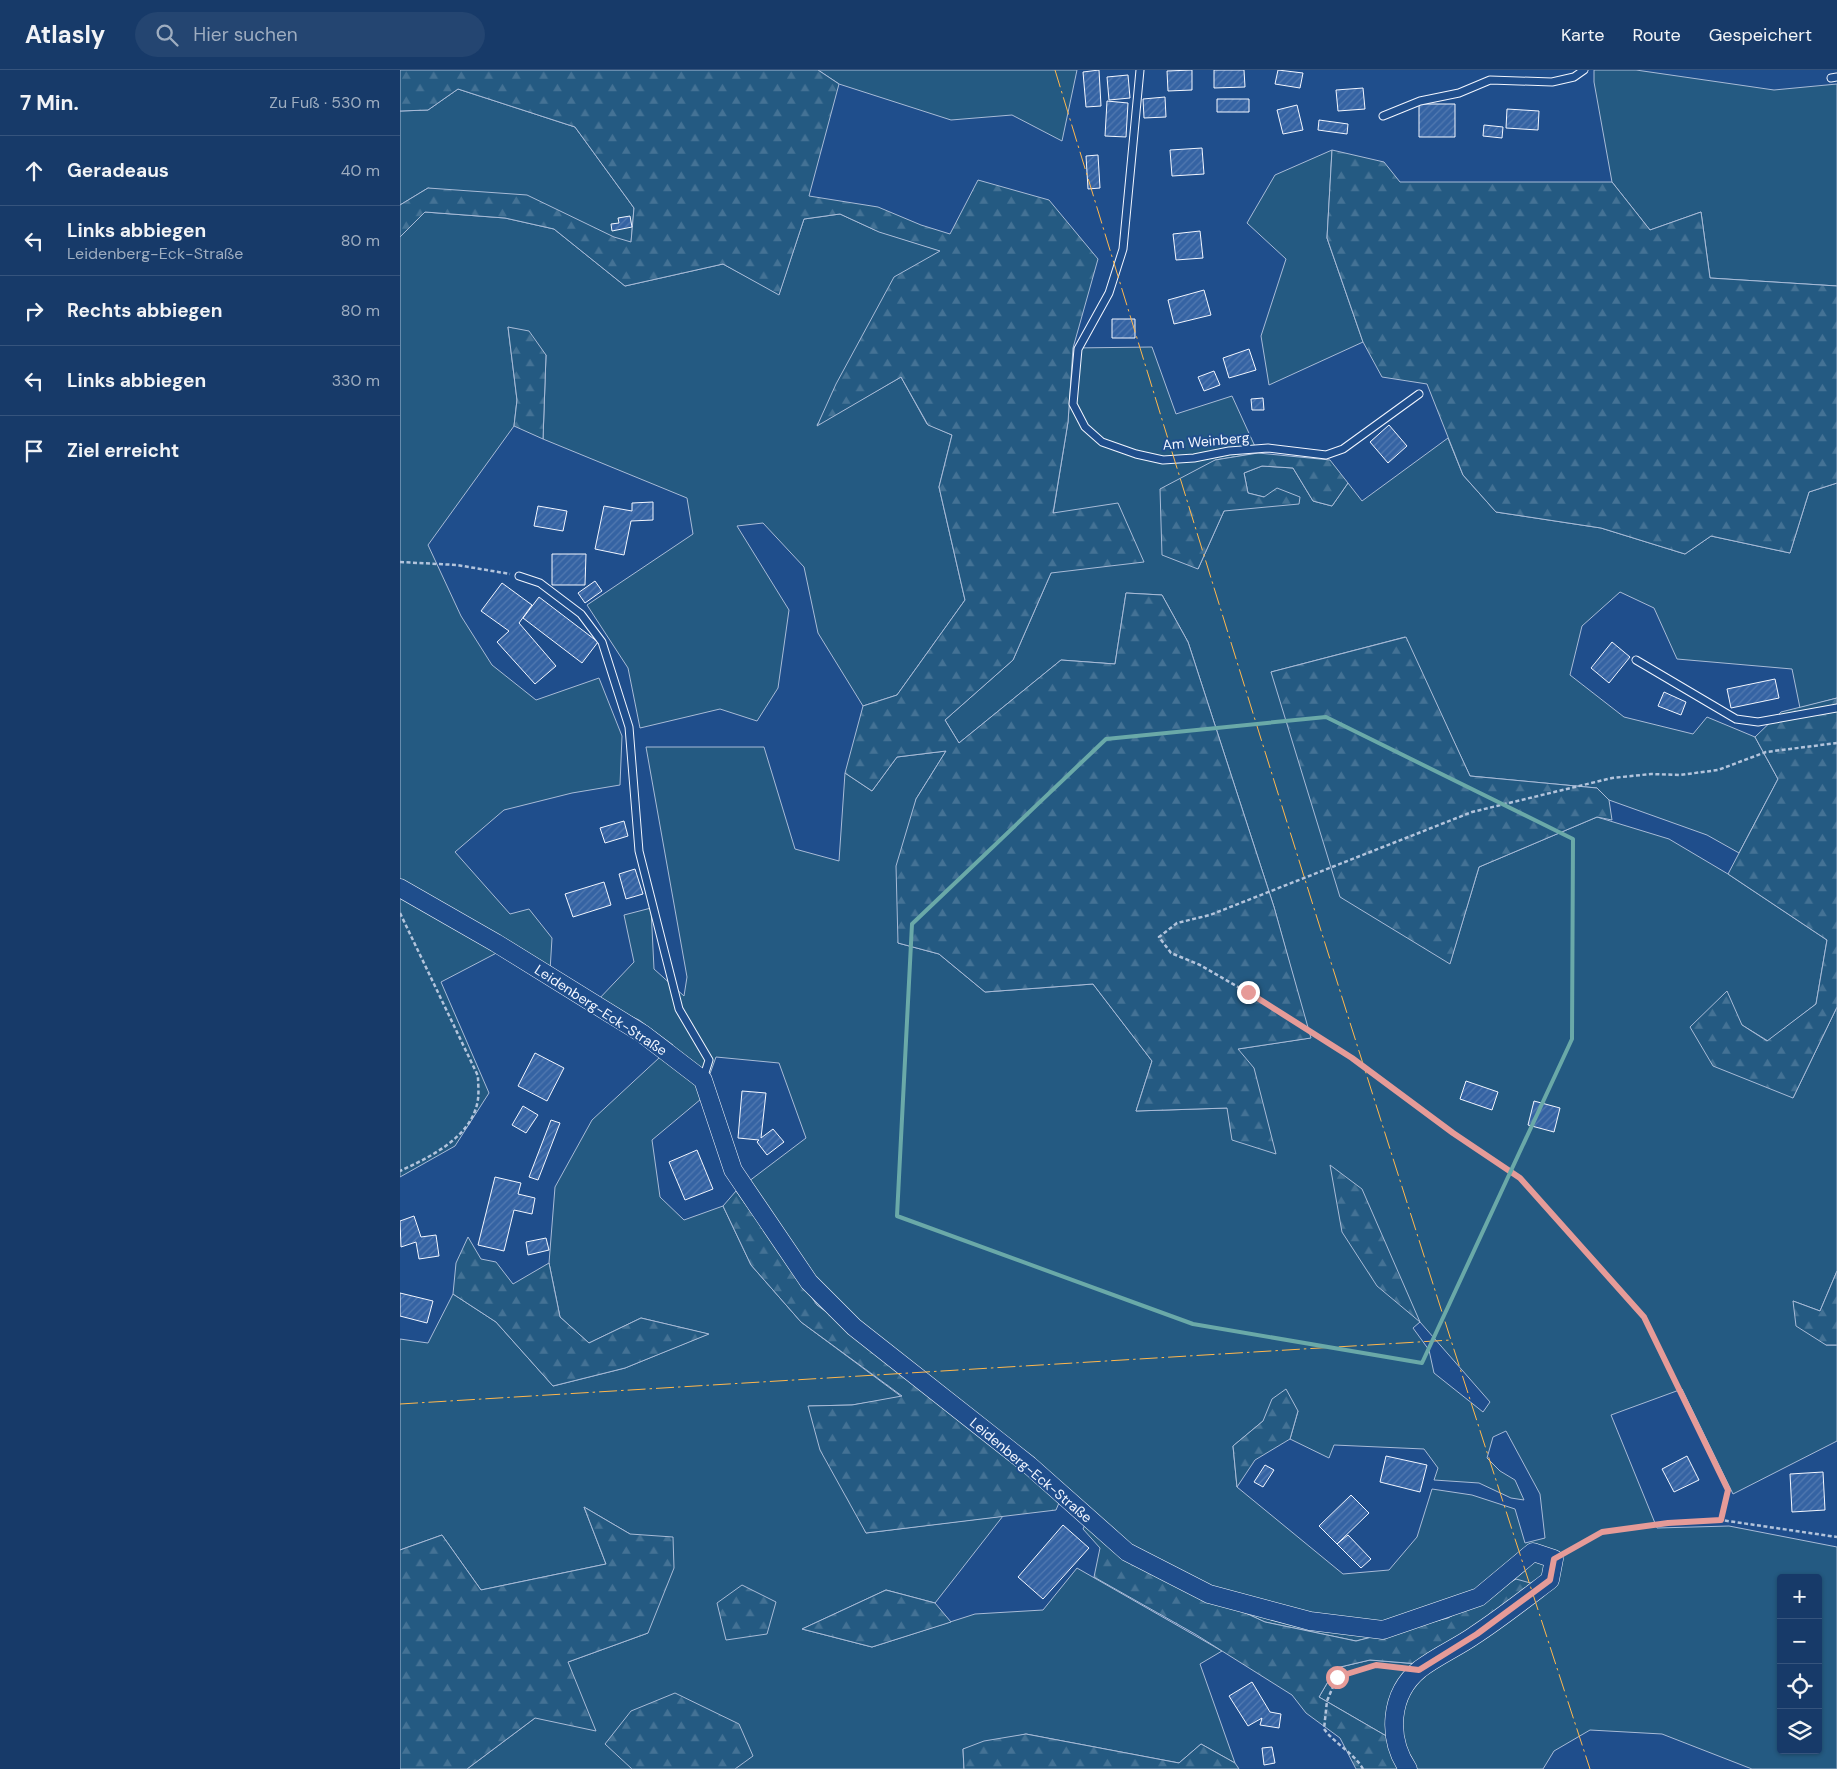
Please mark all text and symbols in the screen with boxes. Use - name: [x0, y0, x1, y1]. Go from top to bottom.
- search box: [135, 12, 485, 57]
- text: Atlasly: [25, 19, 105, 50]
- icon: search: [153, 21, 181, 49]
- text: Hier suchen: [193, 22, 298, 47]
- text: Karte: [1561, 23, 1605, 47]
- text: Route: [1633, 23, 1681, 47]
- text: Gespeichert: [1709, 23, 1812, 47]
- text: 7 Min.: [20, 89, 79, 117]
- text: Zu Fuß · 530 m: [269, 92, 380, 113]
- icon: ahead: [20, 157, 48, 185]
- text: Geradeaus: [67, 158, 169, 183]
- text: 40 m: [341, 160, 380, 181]
- text: Links abbiegen: [67, 218, 206, 243]
- icon: left: [20, 227, 48, 255]
- text: 80 m: [341, 230, 380, 251]
- text: Leidenberg-Eck-Straße: [67, 243, 243, 264]
- icon: right: [20, 297, 48, 325]
- text: Rechts abbiegen: [67, 298, 222, 323]
- text: 80 m: [341, 300, 380, 321]
- icon: left: [20, 367, 48, 395]
- text: Links abbiegen: [67, 368, 206, 393]
- text: 330 m: [332, 370, 380, 391]
- street label: Am Weinberg: [1162, 428, 1250, 454]
- icon: arrive: [20, 437, 48, 465]
- text: Ziel erreicht: [67, 438, 179, 463]
- street label: Leidenberg-Eck-Straße: [531, 960, 671, 1060]
- route end: [1237, 981, 1260, 1004]
- street label: Leidenberg-Eck-Straße: [966, 1414, 1096, 1526]
- map controls: [1777, 1574, 1822, 1754]
- button: +: [1777, 1574, 1822, 1619]
- button: −: [1777, 1619, 1822, 1664]
- button: locate: [1777, 1664, 1822, 1709]
- route start: [1326, 1666, 1349, 1689]
- button: layers: [1777, 1709, 1822, 1754]

